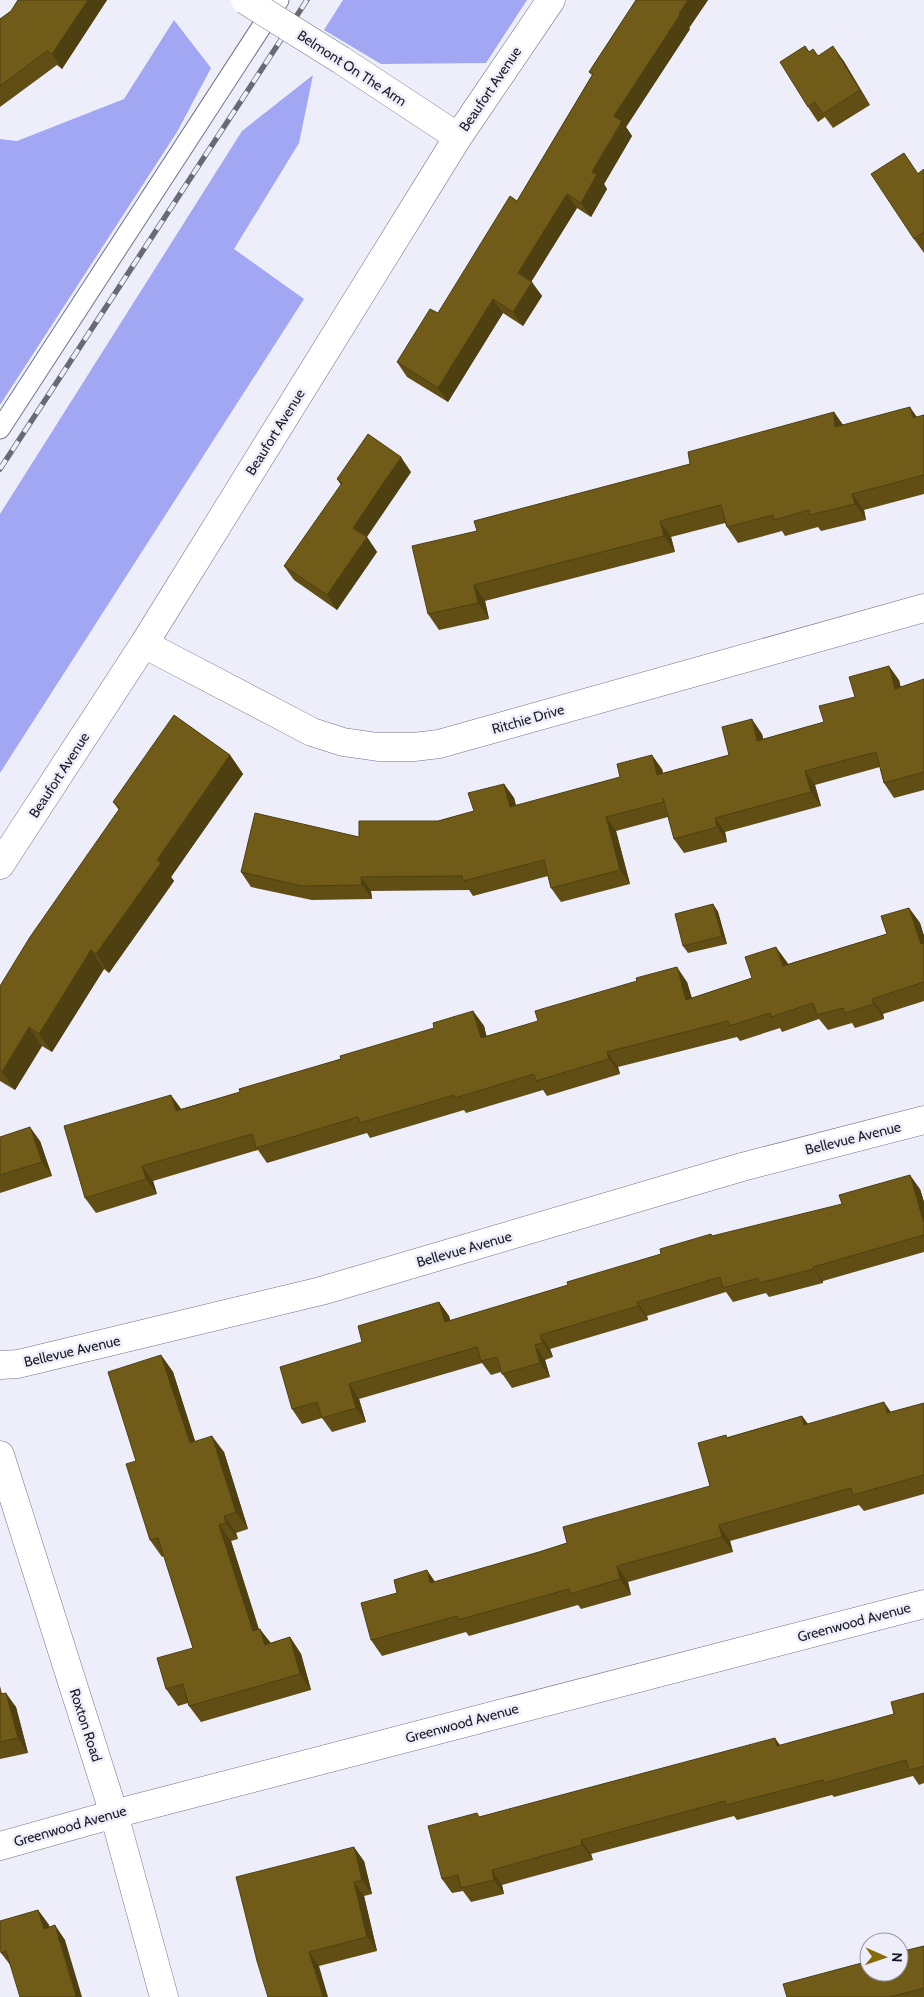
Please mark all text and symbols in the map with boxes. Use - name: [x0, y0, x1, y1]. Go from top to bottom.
- street label: Belmont On The Arm: [294, 26, 410, 110]
- street label: Beaufort Avenue: [455, 43, 525, 135]
- street label: Beaufort Avenue: [241, 385, 309, 479]
- street label: Ritchie Drive: [490, 700, 566, 738]
- street label: Beaufort Avenue: [25, 729, 93, 821]
- street label: Bellevue Avenue: [803, 1117, 903, 1159]
- street label: Bellevue Avenue: [414, 1227, 514, 1271]
- street label: Bellevue Avenue: [22, 1331, 122, 1371]
- street label: Greenwood Avenue: [795, 1598, 913, 1646]
- street label: Roxton Road: [66, 1686, 106, 1764]
- street label: Greenwood Avenue: [403, 1699, 521, 1747]
- street label: Greenwood Avenue: [12, 1801, 128, 1851]
- north arrow: [859, 1932, 909, 1982]
- text: N: [888, 1952, 906, 1963]

